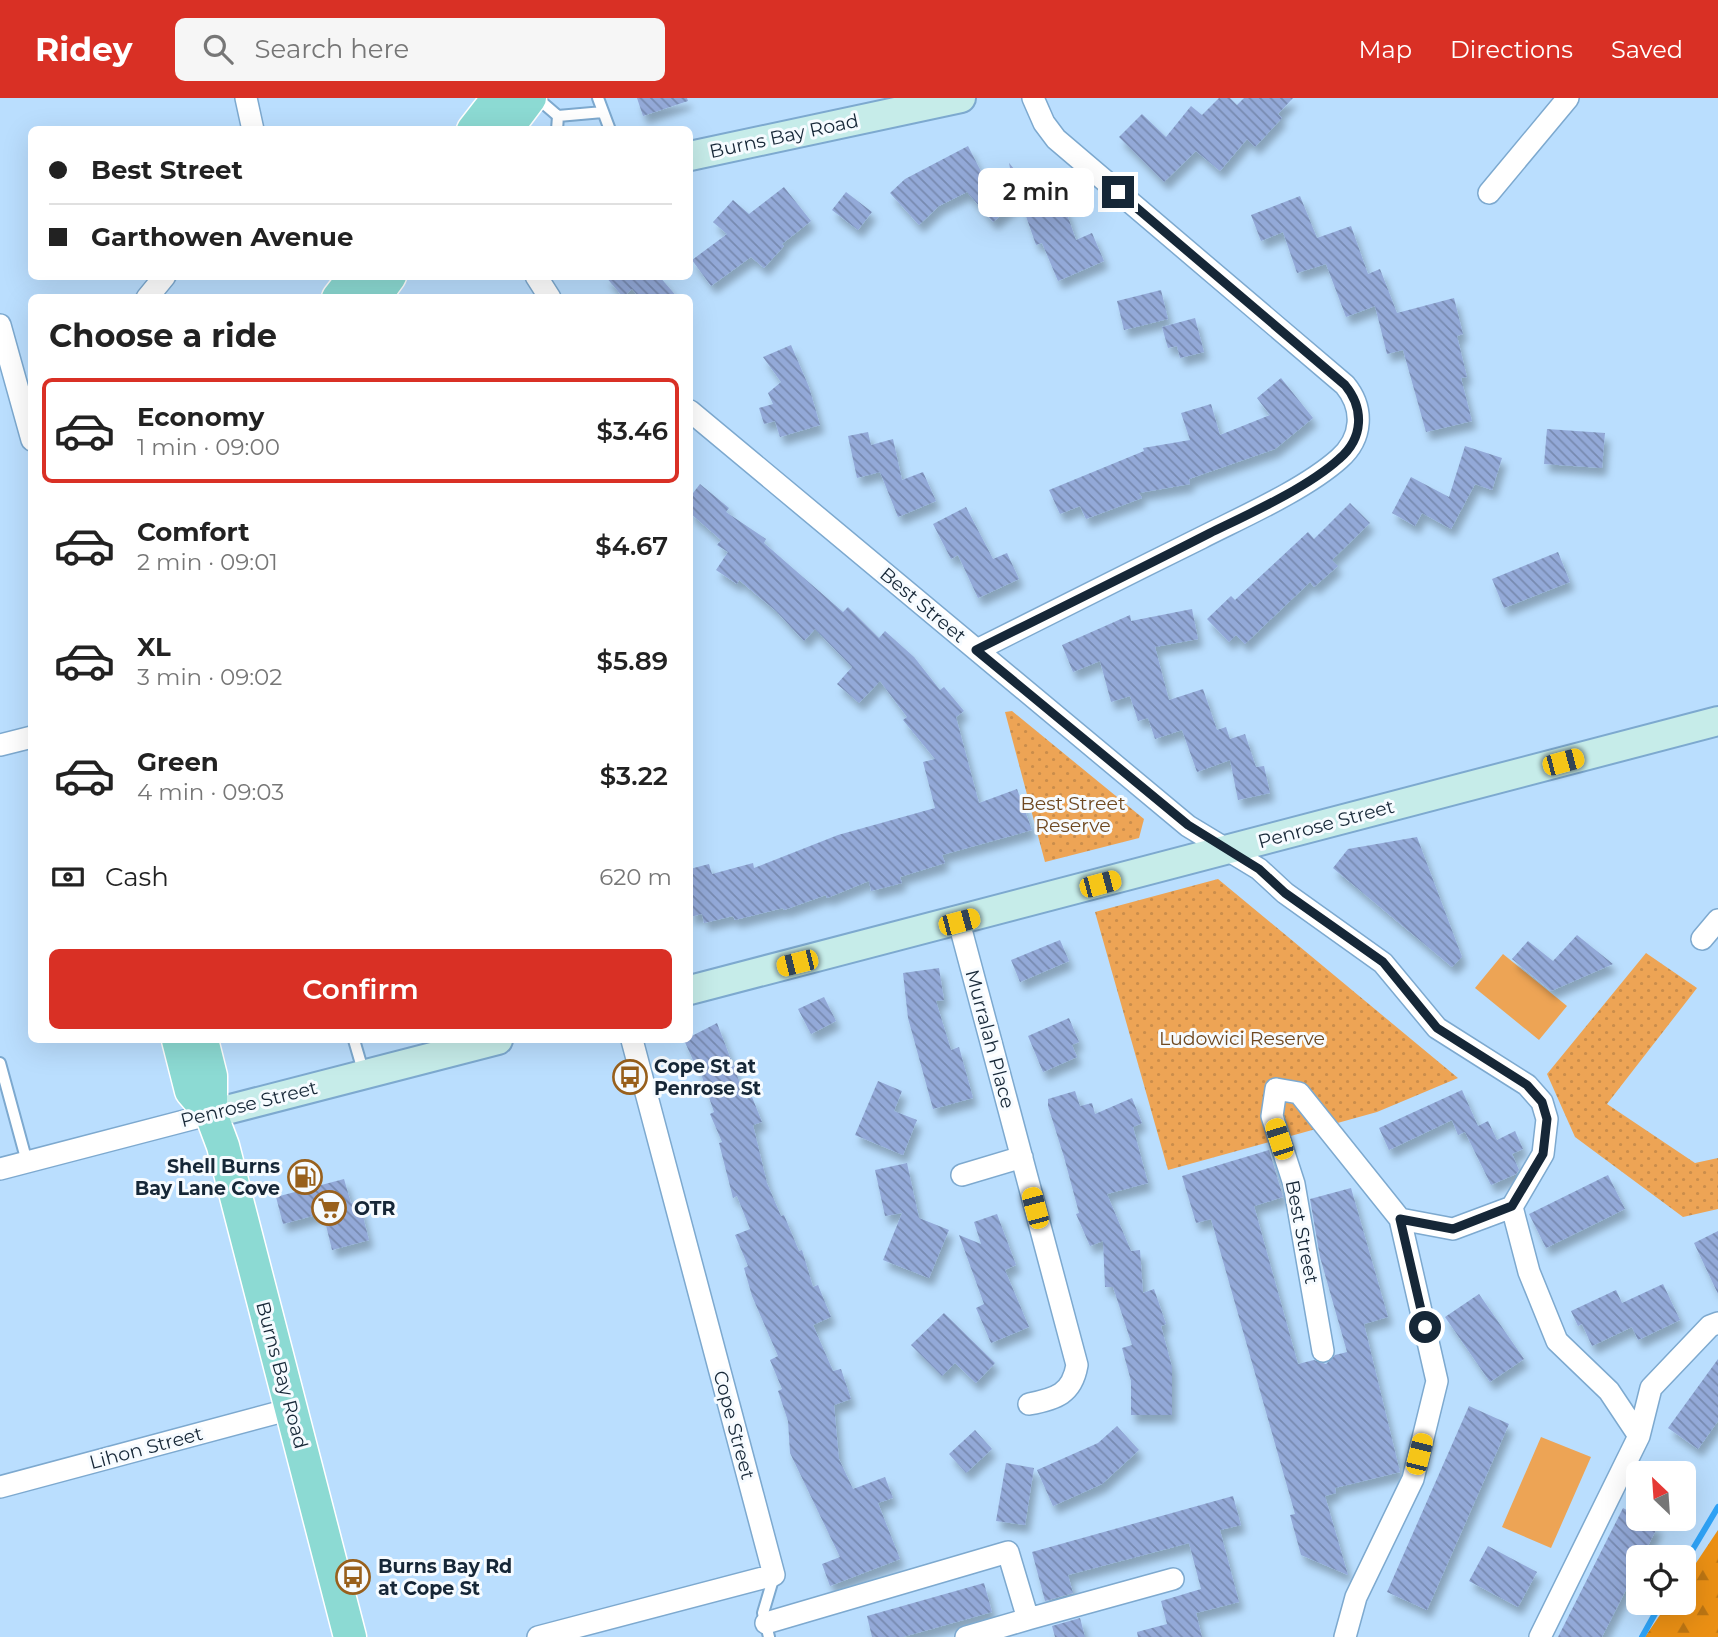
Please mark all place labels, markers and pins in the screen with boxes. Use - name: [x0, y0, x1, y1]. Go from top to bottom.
- place label: Cope St at Penrose St: [654, 1055, 761, 1100]
- bus stop icon: Cope St at Penrose St: [611, 1058, 649, 1096]
- place label: Shell Burns Bay Lane Cove: [135, 1155, 280, 1200]
- fuel station icon: Shell Burns Bay Lane Cove: [286, 1158, 324, 1196]
- supermarket icon: OTR: [310, 1189, 348, 1227]
- place label: OTR: [354, 1197, 396, 1220]
- place label: Burns Bay Rd at Cope St: [378, 1555, 512, 1600]
- bus stop icon: Burns Bay Rd at Cope St: [334, 1558, 372, 1596]

